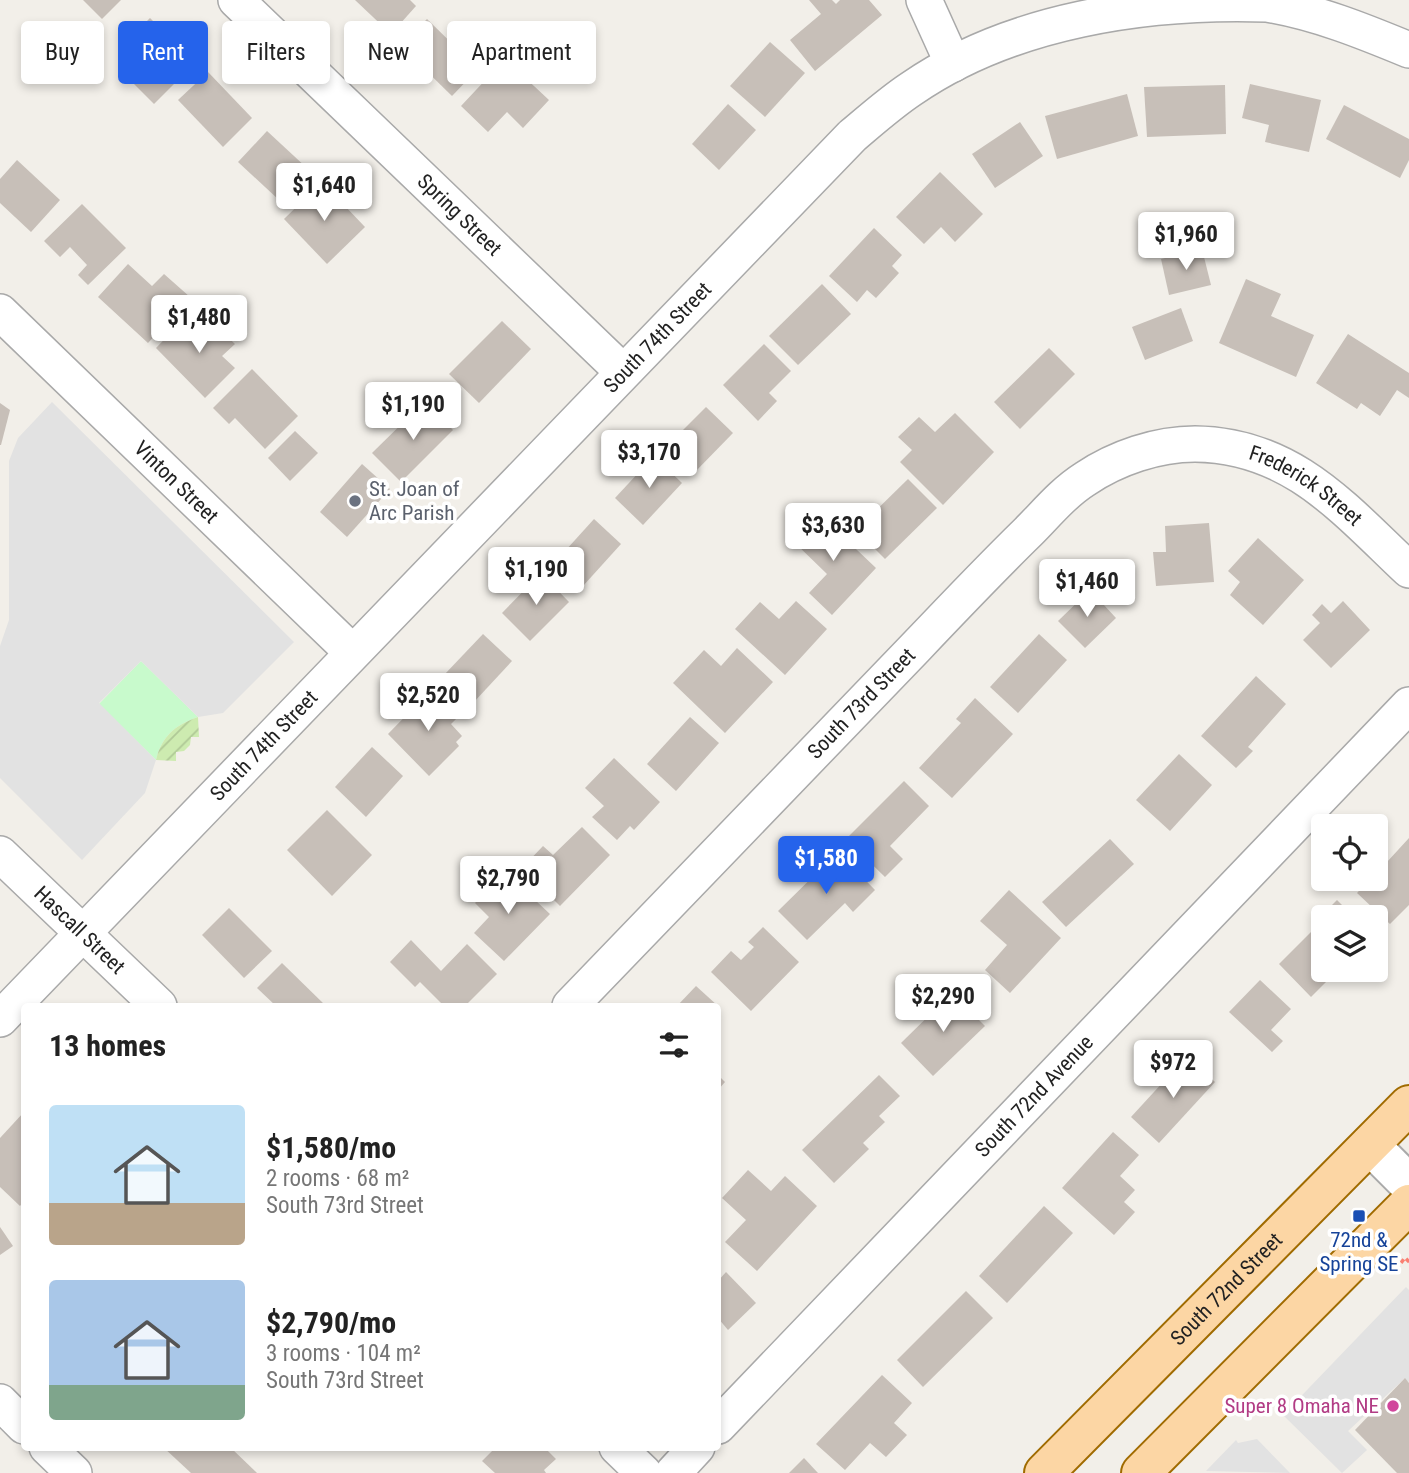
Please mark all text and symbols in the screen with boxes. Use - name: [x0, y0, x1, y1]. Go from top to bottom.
- chip: Buy: [21, 21, 104, 84]
- chip: Rent: [118, 21, 208, 84]
- chip: Filters: [222, 21, 330, 84]
- chip: New: [344, 21, 433, 84]
- chip: Apartment: [447, 21, 596, 84]
- pin: $1,640: [267, 164, 381, 223]
- street label: Spring Street: [413, 169, 506, 261]
- text: $1,640: [292, 172, 356, 199]
- pin: $1,960: [1129, 212, 1243, 272]
- text: $1,960: [1154, 221, 1218, 248]
- street label: South 74th Street: [599, 277, 716, 398]
- pin: $1,480: [142, 296, 256, 355]
- text: $1,480: [167, 304, 231, 331]
- pin: $1,190: [356, 382, 470, 442]
- text: $1,190: [381, 391, 445, 418]
- pin: $3,170: [592, 430, 706, 490]
- street label: Vinton Street: [129, 436, 223, 528]
- text: $3,170: [617, 439, 681, 466]
- street label: Frederick Street: [1246, 441, 1367, 531]
- place label: St. Joan of Arc Parish: [369, 477, 460, 525]
- marker: St. Joan of Arc Parish: [347, 493, 363, 509]
- pin: $3,630: [776, 504, 890, 563]
- text: $3,630: [801, 512, 865, 539]
- pin: $1,190: [479, 548, 593, 607]
- text: $1,190: [504, 556, 568, 583]
- pin: $1,460: [1030, 560, 1144, 619]
- text: $1,460: [1055, 568, 1119, 595]
- street label: South 73rd Street: [803, 643, 920, 764]
- pin: $2,520: [371, 674, 485, 733]
- text: $2,520: [396, 682, 460, 709]
- street label: South 74th Street: [205, 685, 322, 806]
- map controls: [1311, 814, 1388, 982]
- button: locate: [1311, 814, 1388, 891]
- pin: $1,580: [769, 836, 883, 896]
- text: $1,580: [794, 845, 858, 872]
- pin: $2,790: [451, 856, 565, 916]
- text: $2,790: [476, 865, 540, 892]
- street label: Hascall Street: [29, 881, 130, 979]
- button: layers: [1311, 905, 1388, 982]
- pin: $2,290: [886, 974, 1000, 1034]
- text: $2,290: [911, 983, 975, 1010]
- icon: filters: [655, 1026, 693, 1064]
- text: 13 homes: [49, 1028, 166, 1063]
- street label: South 72nd Avenue: [970, 1030, 1098, 1162]
- pin: $972: [1132, 1040, 1214, 1100]
- text: $972: [1150, 1049, 1196, 1076]
- text: $1,580/mo: [266, 1130, 396, 1165]
- icon: home: [105, 1133, 189, 1217]
- text: 2 rooms · 68 m²: [266, 1165, 409, 1192]
- text: South 73rd Street: [266, 1192, 424, 1219]
- marker: 72nd & Spring SE: [1351, 1208, 1367, 1224]
- street label: South 72nd Street: [1166, 1228, 1287, 1350]
- place label: 72nd & Spring SE: [1319, 1228, 1399, 1276]
- text: $2,790/mo: [266, 1305, 396, 1340]
- icon: home: [105, 1308, 189, 1392]
- text: 3 rooms · 104 m²: [266, 1340, 421, 1367]
- text: South 73rd Street: [266, 1367, 424, 1394]
- place label: Super 8 Omaha NE: [1224, 1394, 1379, 1418]
- marker: Super 8 Omaha NE: [1385, 1398, 1401, 1414]

